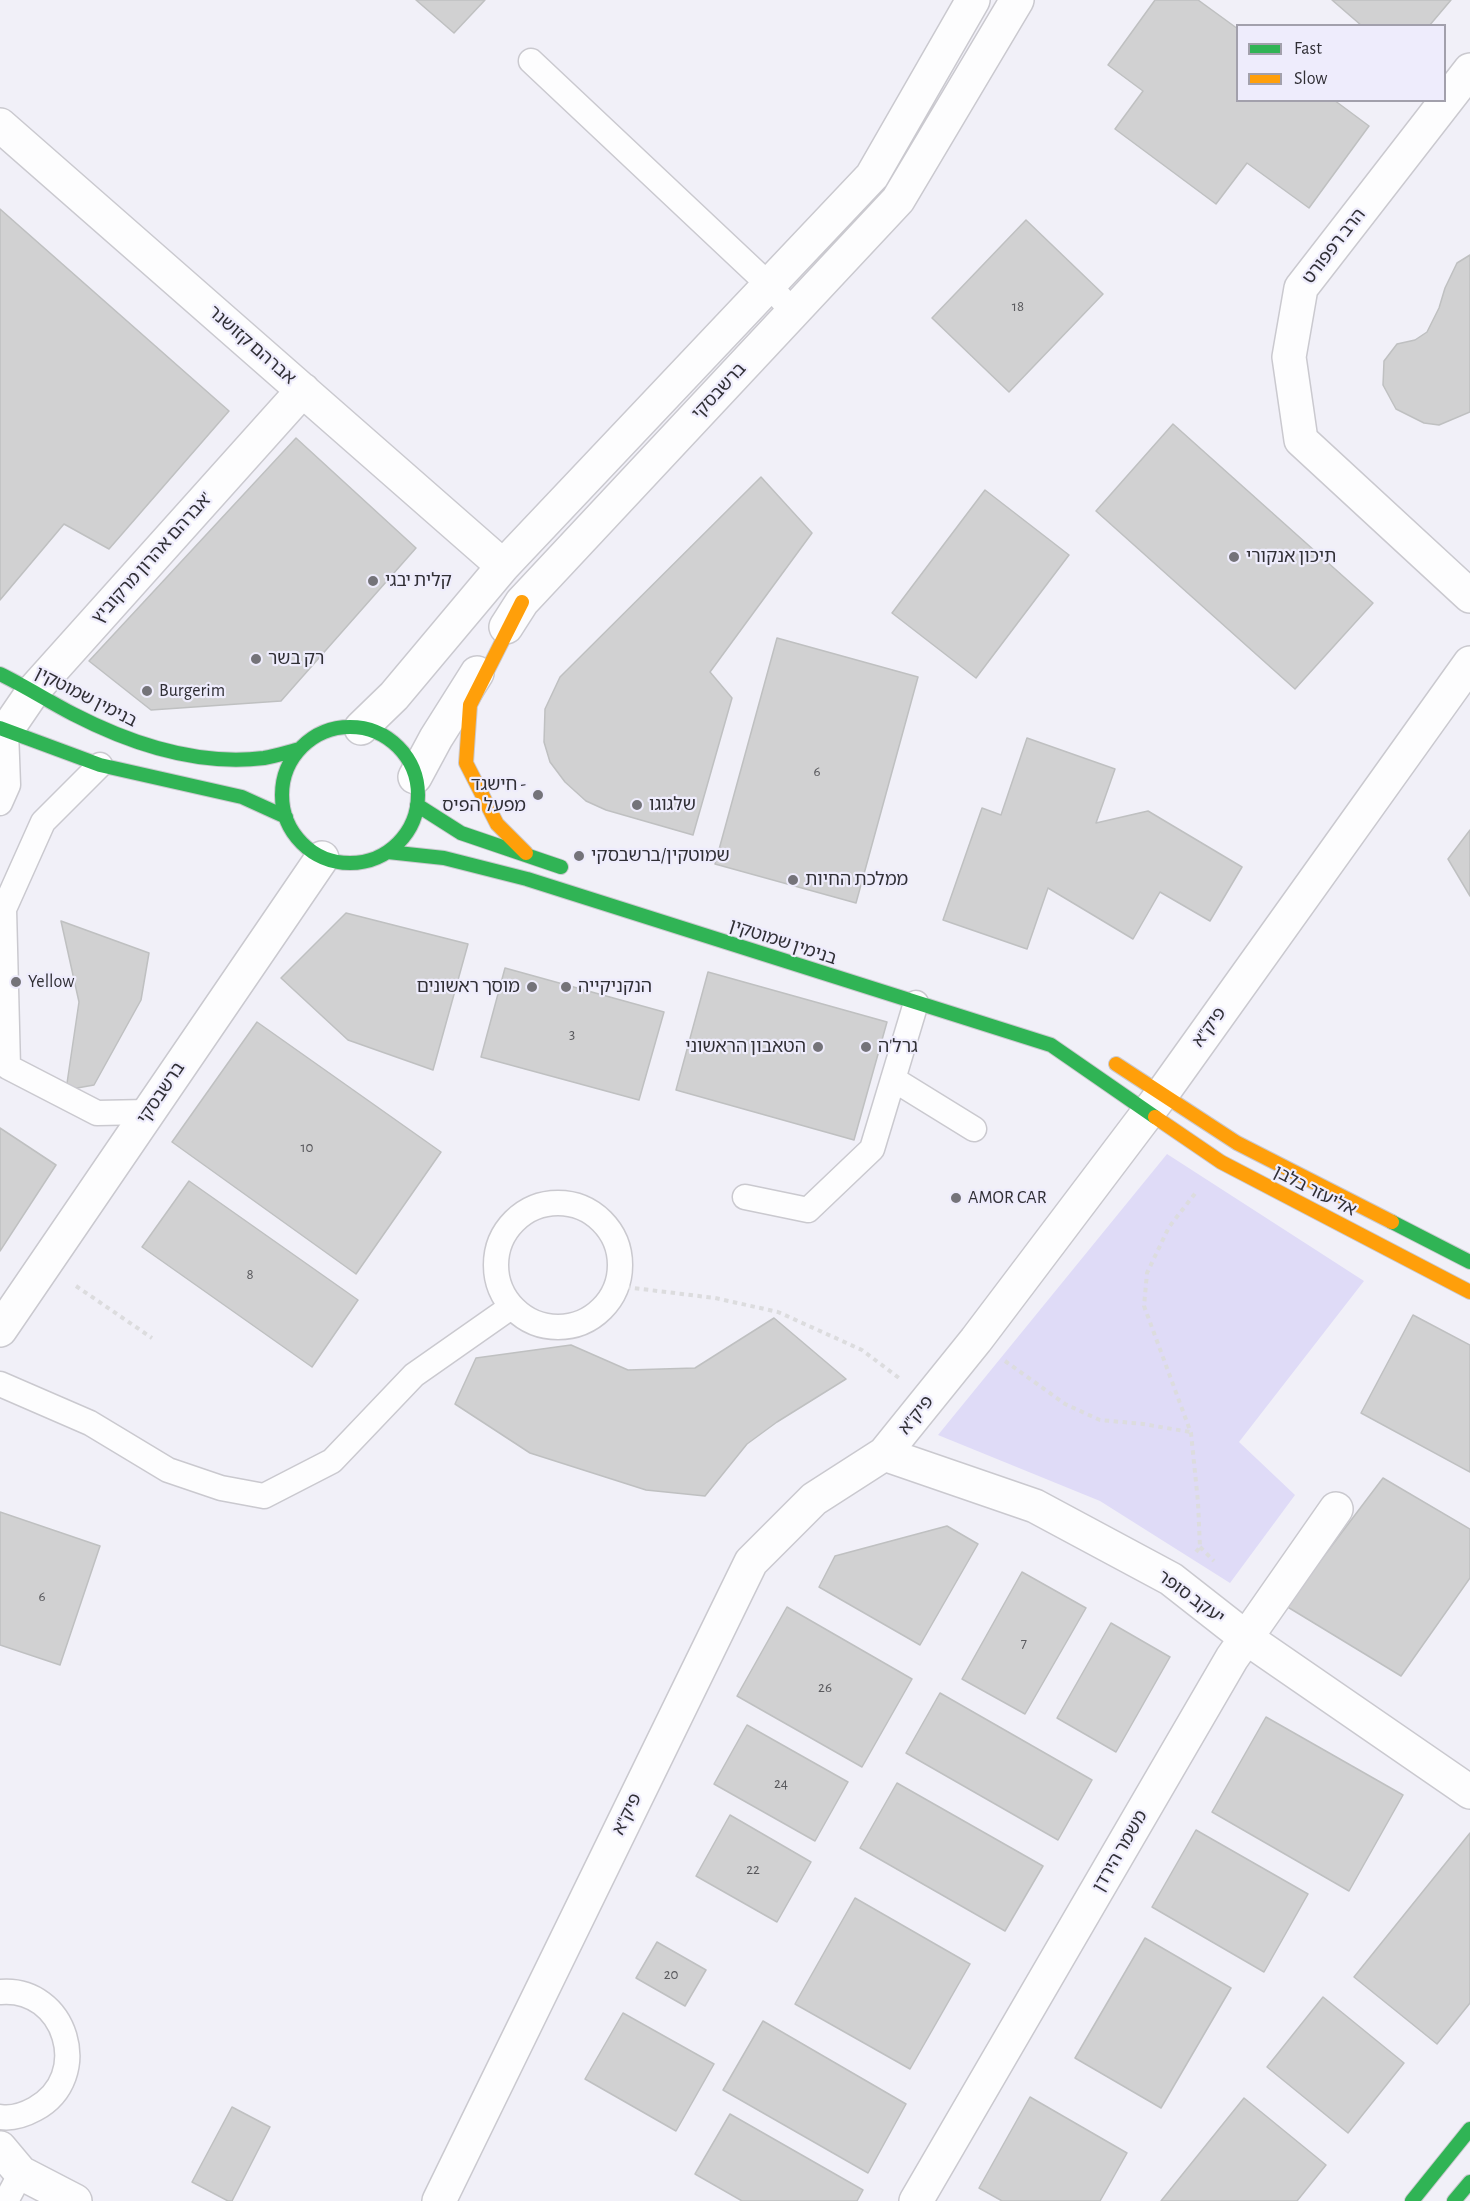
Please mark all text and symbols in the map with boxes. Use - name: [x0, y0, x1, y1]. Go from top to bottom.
- legend: [1236, 24, 1446, 102]
- text: Fast: [1294, 40, 1322, 58]
- text: Slow: [1294, 70, 1327, 88]
- street label: הרב רפפורט: [1298, 204, 1370, 288]
- house number: 18: [1012, 297, 1024, 315]
- street label: אברהם קזושנר: [204, 301, 300, 389]
- street label: ברשבסקי: [687, 358, 751, 424]
- street label: אברהם אהרון מרקוביץ': [87, 488, 217, 628]
- place label: תיכון אנקורי: [1246, 546, 1336, 568]
- marker: תיכון אנקורי: [1227, 550, 1241, 564]
- place label: קלית יבגי: [385, 570, 452, 592]
- marker: קלית יבגי: [366, 574, 380, 588]
- place label: רק בשר: [268, 648, 324, 670]
- marker: רק בשר: [249, 652, 263, 666]
- street label: בנימין שמוטקין: [31, 662, 141, 732]
- place label: Burgerim: [159, 680, 225, 702]
- marker: Burgerim: [140, 684, 154, 698]
- house number: 6: [813, 762, 821, 780]
- place label: חישגד - מפעל הפיס: [442, 774, 526, 816]
- marker: חישגד - מפעל הפיס: [531, 788, 545, 802]
- place label: שלגוגו: [649, 794, 696, 816]
- marker: שלגוגו: [630, 798, 644, 812]
- place label: שמוטקין/ברשבסקי: [591, 845, 730, 867]
- marker: שמוטקין/ברשבסקי: [572, 849, 586, 863]
- place label: ממלכת החיות: [805, 869, 908, 891]
- marker: ממלכת החיות: [786, 873, 800, 887]
- street label: בנימין שמוטקין: [726, 914, 840, 970]
- place label: Yellow: [28, 971, 74, 993]
- marker: Yellow: [9, 975, 23, 989]
- place label: מוסך ראשונים: [416, 976, 520, 998]
- place label: הנקניקייה: [578, 976, 652, 998]
- marker: מוסך ראשונים: [525, 980, 539, 994]
- marker: הנקניקייה: [559, 980, 573, 994]
- street label: פיק"א: [1187, 1003, 1231, 1051]
- house number: 3: [569, 1025, 575, 1043]
- place label: הטאבון הראשוני: [685, 1036, 806, 1058]
- place label: גרל'ה: [878, 1036, 918, 1058]
- marker: הטאבון הראשוני: [811, 1040, 825, 1054]
- marker: גרל'ה: [859, 1040, 873, 1054]
- street label: ברשבסקי: [133, 1058, 189, 1128]
- house number: 10: [300, 1138, 314, 1156]
- street label: אליעזר בלבן: [1270, 1161, 1360, 1221]
- place label: AMOR CAR: [968, 1187, 1047, 1209]
- marker: AMOR CAR: [949, 1191, 963, 1205]
- house number: 8: [246, 1265, 254, 1283]
- street label: פיק"א: [894, 1391, 938, 1439]
- street label: יעקב סופר: [1153, 1566, 1229, 1628]
- house number: 6: [38, 1587, 46, 1605]
- house number: 7: [1021, 1634, 1027, 1652]
- house number: 26: [818, 1678, 832, 1696]
- house number: 24: [774, 1774, 788, 1792]
- street label: פיק"א: [608, 1790, 646, 1838]
- street label: משמר הירדן: [1088, 1806, 1152, 1896]
- house number: 22: [746, 1860, 760, 1878]
- house number: 20: [664, 1965, 678, 1983]

